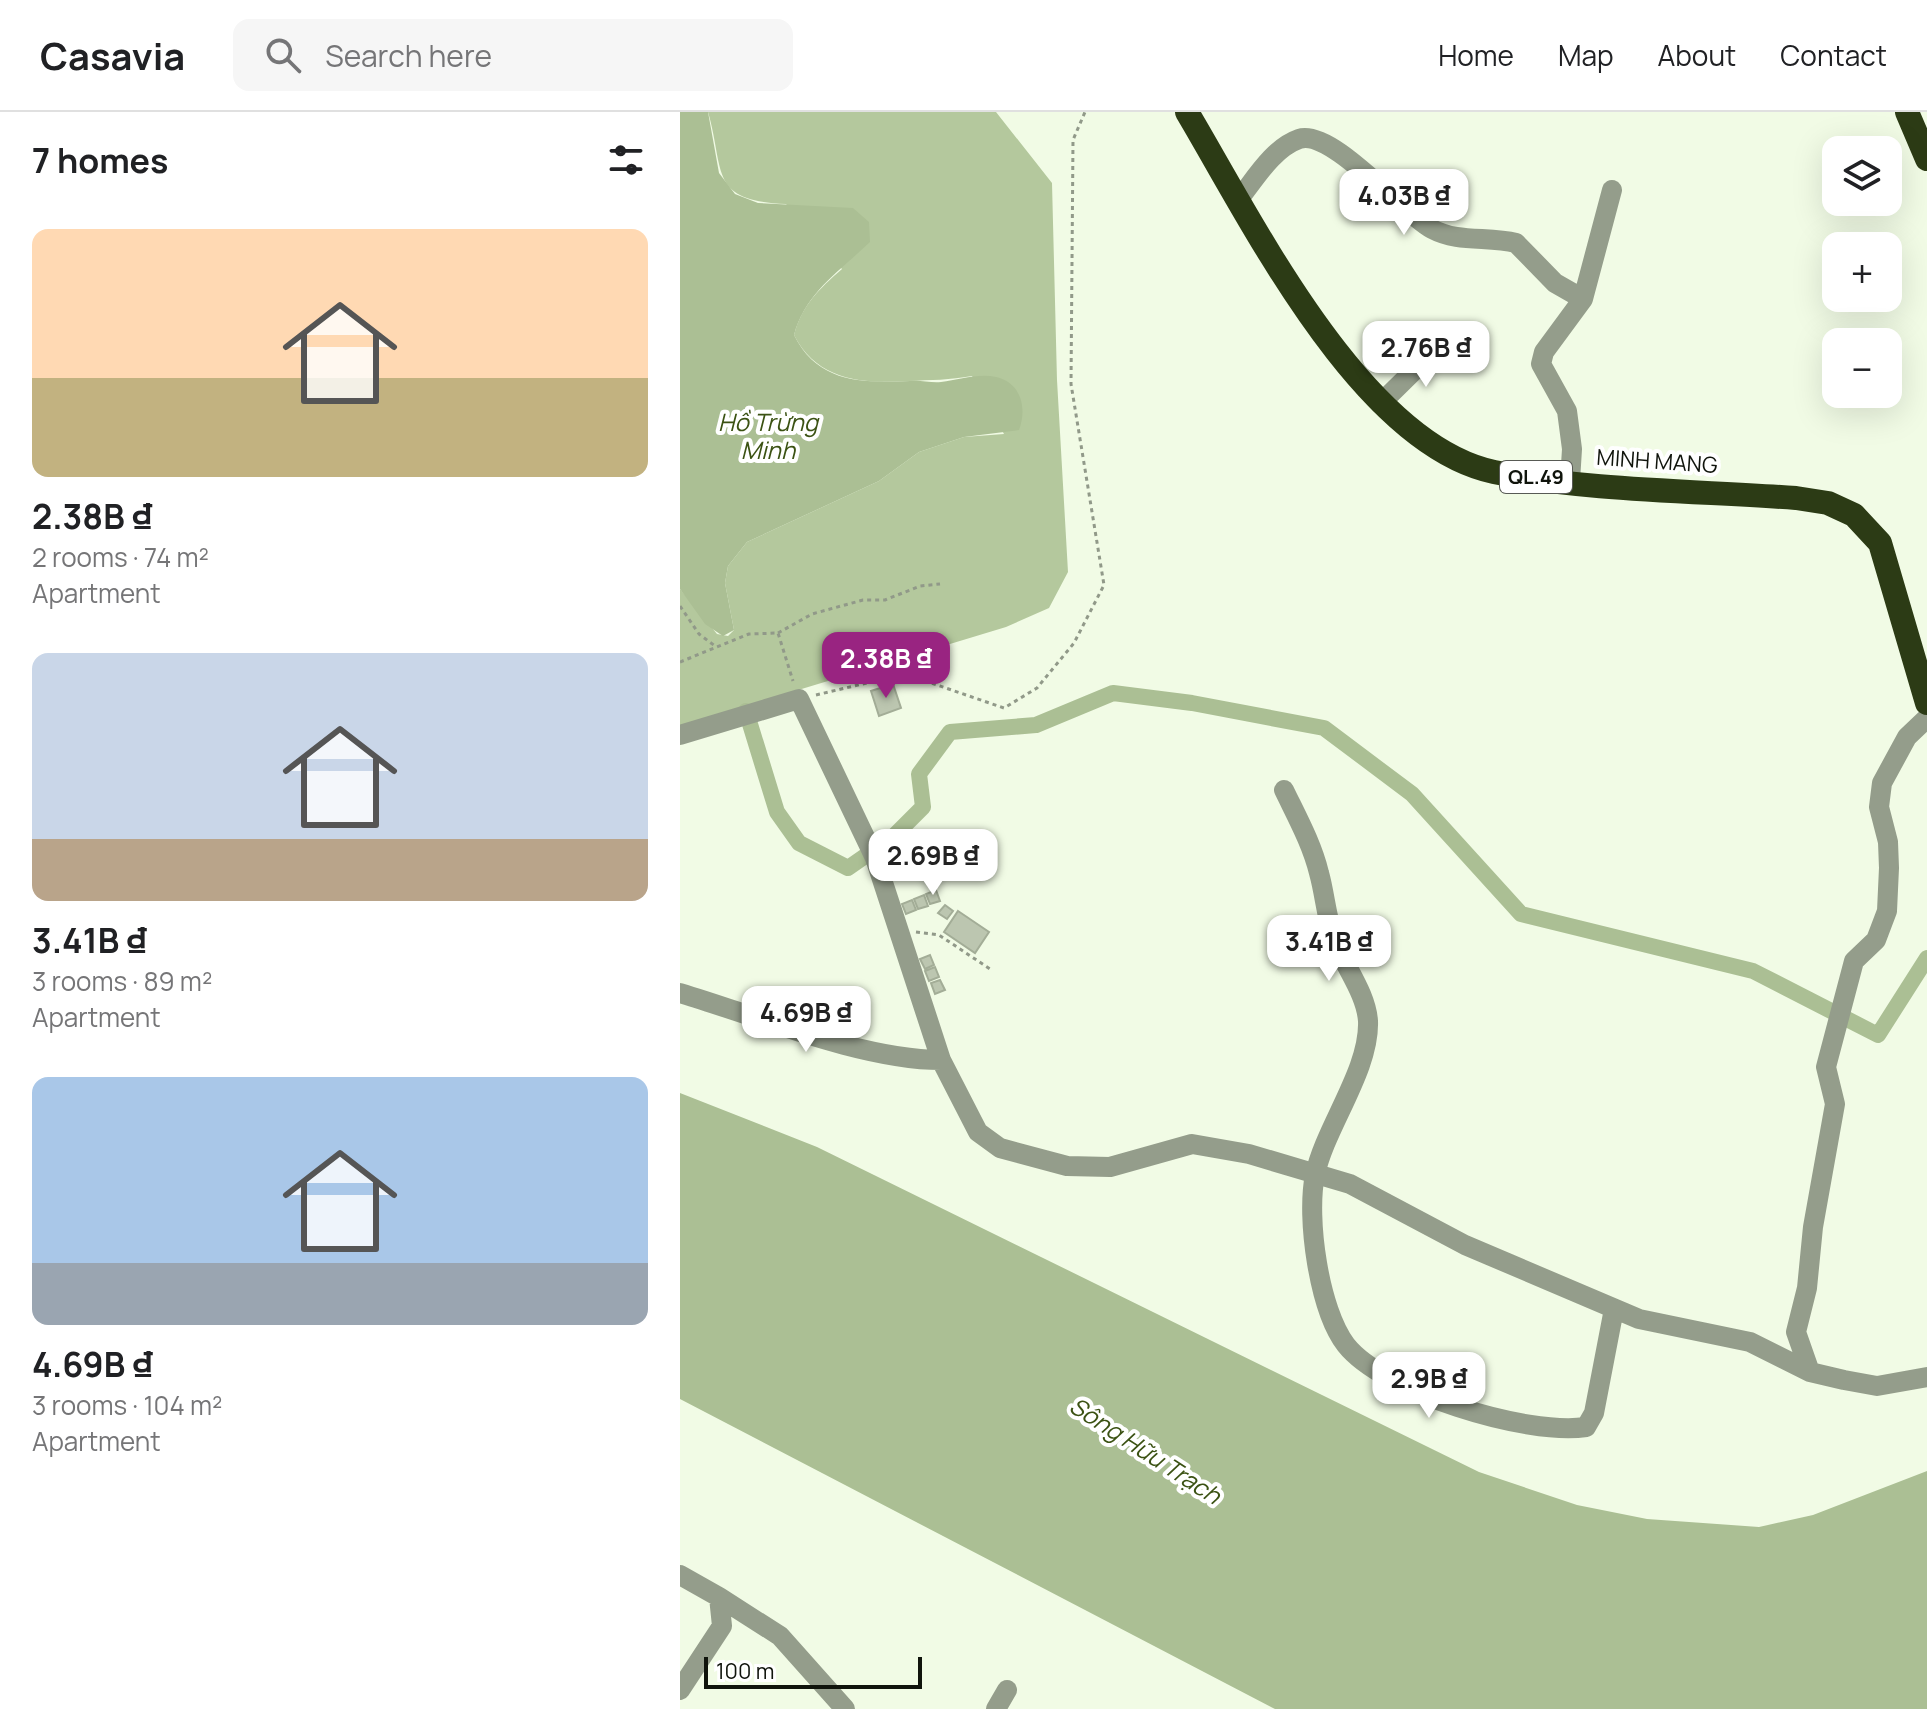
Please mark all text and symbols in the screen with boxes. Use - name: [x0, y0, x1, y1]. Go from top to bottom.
- search box: [233, 19, 793, 91]
- text: Casavia: [40, 29, 185, 81]
- icon: search: [261, 33, 305, 77]
- text: Search here: [325, 35, 492, 76]
- text: Home: [1438, 36, 1514, 74]
- text: Map: [1558, 36, 1614, 74]
- text: About: [1658, 36, 1736, 74]
- text: Contact: [1780, 36, 1887, 74]
- map controls: [1822, 136, 1902, 408]
- button: layers: [1822, 136, 1902, 216]
- text: 7 homes: [32, 137, 168, 183]
- icon: filters: [604, 138, 648, 182]
- pin: 4.03B ₫: [1330, 169, 1478, 237]
- text: 4.03B ₫: [1357, 177, 1451, 213]
- button: +: [1822, 232, 1902, 312]
- icon: home: [268, 281, 412, 425]
- pin: 2.76B ₫: [1352, 321, 1500, 389]
- button: −: [1822, 328, 1902, 408]
- text: 2.76B ₫: [1380, 329, 1472, 365]
- water label: Hồ Trừng Minh: [718, 405, 820, 466]
- street label: MINH MANG: [1596, 442, 1718, 480]
- road number: QL.49: [1500, 461, 1572, 493]
- text: 2.38B ₫: [32, 493, 152, 539]
- text: 2 rooms · 74 m²: [32, 539, 209, 575]
- text: Apartment: [32, 575, 161, 611]
- pin: 2.38B ₫: [812, 632, 960, 700]
- text: 2.38B ₫: [840, 640, 932, 676]
- icon: home: [268, 705, 412, 849]
- pin: 2.69B ₫: [859, 829, 1007, 897]
- text: 2.69B ₫: [887, 837, 979, 873]
- pin: 3.41B ₫: [1255, 915, 1403, 983]
- text: 3.41B ₫: [32, 917, 147, 963]
- text: 3.41B ₫: [1285, 923, 1373, 959]
- text: 3 rooms · 89 m²: [32, 963, 212, 999]
- pin: 4.69B ₫: [732, 986, 880, 1054]
- text: 4.69B ₫: [760, 994, 852, 1030]
- text: Apartment: [32, 999, 161, 1035]
- icon: home: [268, 1129, 412, 1273]
- text: 4.69B ₫: [32, 1341, 153, 1387]
- pin: 2.9B ₫: [1364, 1352, 1494, 1420]
- text: 2.9B ₫: [1390, 1360, 1468, 1396]
- text: 3 rooms · 104 m²: [32, 1387, 222, 1423]
- water label: Sông Hữu Trạch: [1064, 1388, 1228, 1511]
- text: Apartment: [32, 1423, 161, 1459]
- scale bar: [704, 1653, 922, 1689]
- text: 100 m: [716, 1656, 774, 1686]

